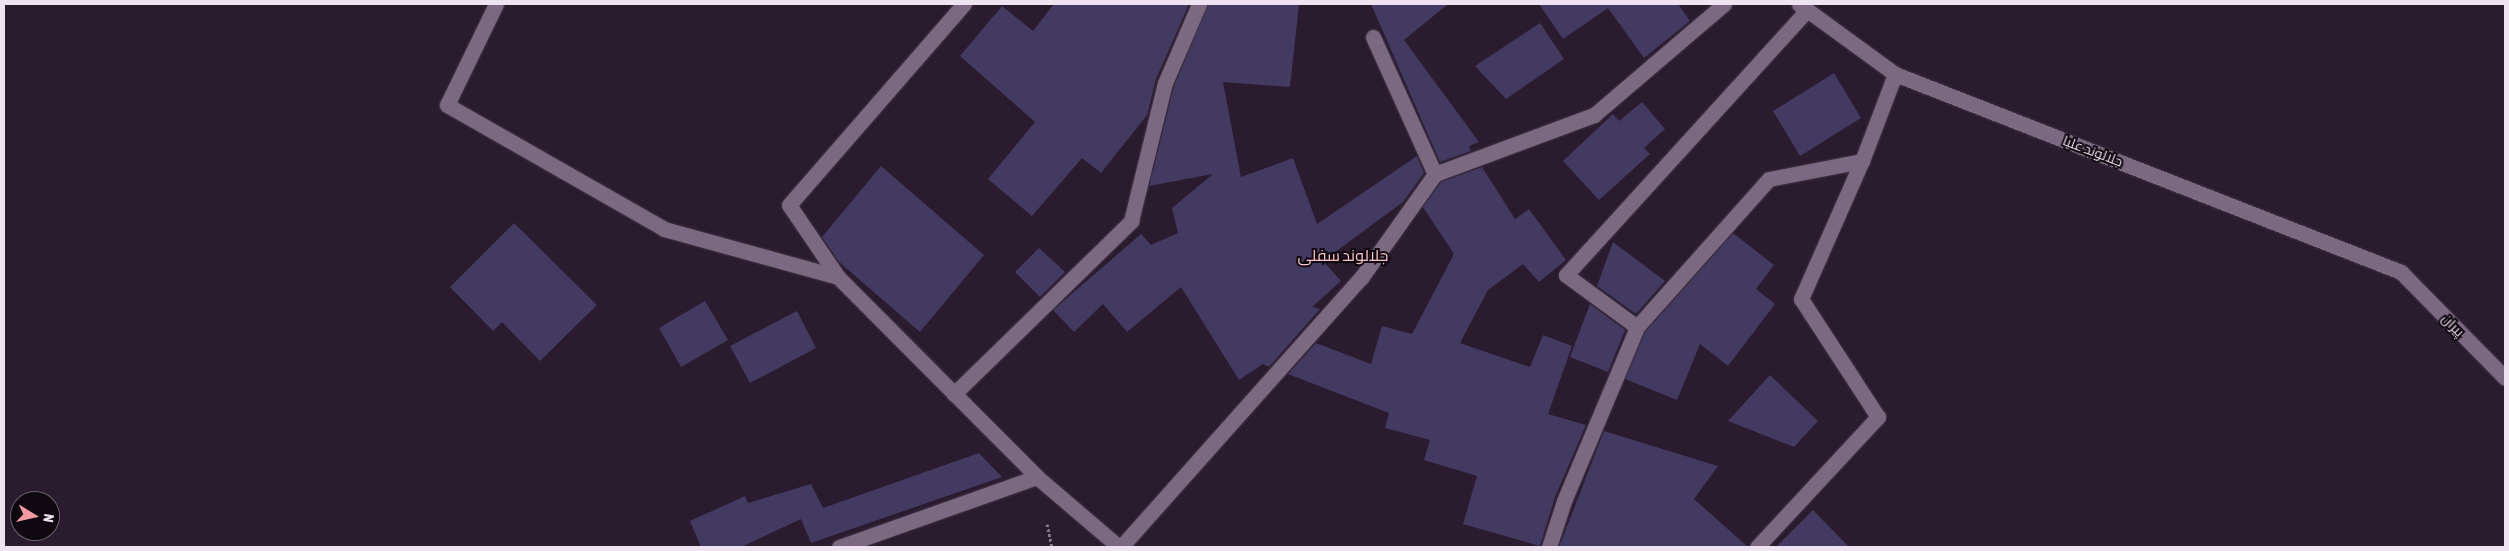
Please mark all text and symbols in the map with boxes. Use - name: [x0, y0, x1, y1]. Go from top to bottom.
- street label: جلالوند علیا: [2061, 132, 2125, 170]
- district label: جلالوند سفلی: [1298, 245, 1388, 265]
- street label: پیران: [2438, 310, 2468, 340]
- north arrow: [10, 491, 60, 541]
- text: N: [40, 513, 57, 524]

